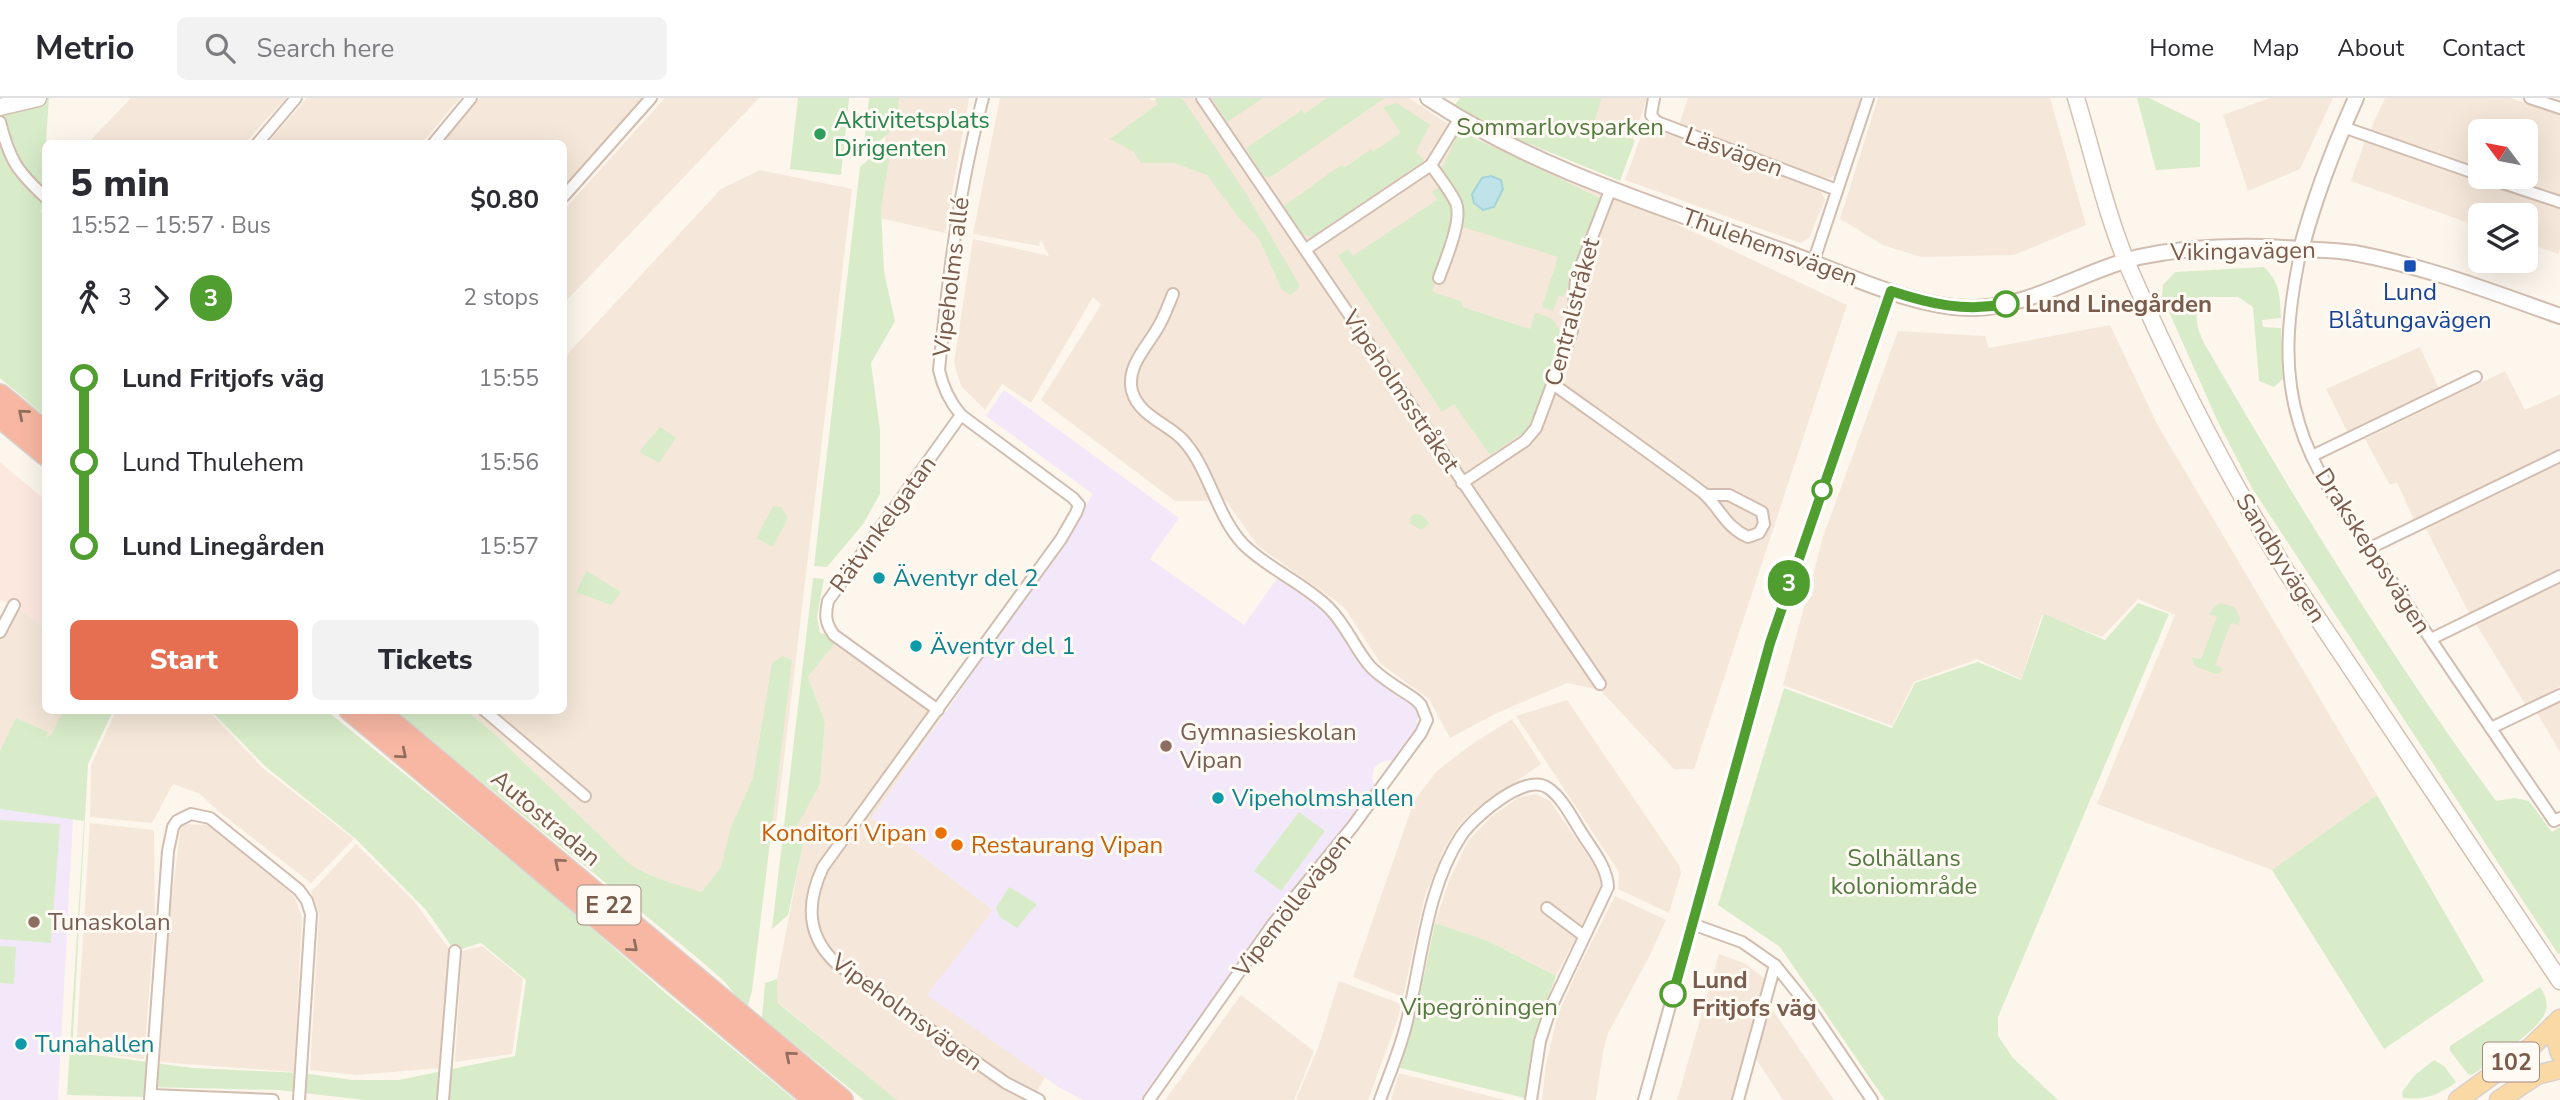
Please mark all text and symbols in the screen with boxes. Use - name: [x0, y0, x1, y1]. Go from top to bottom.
- search box: [177, 17, 667, 80]
- text: Metrio: [35, 26, 135, 71]
- icon: search: [201, 29, 239, 67]
- text: Search here: [257, 31, 394, 66]
- text: Home: [2149, 32, 2214, 64]
- text: Map: [2252, 32, 2299, 64]
- text: About: [2337, 32, 2404, 64]
- text: Contact: [2442, 32, 2525, 64]
- place label: Aktivitetsplats Dirigenten: [834, 104, 990, 164]
- park label: Sommarlovsparken: [1456, 111, 1664, 143]
- street label: Läsvägen: [1680, 119, 1788, 185]
- north arrow: [2468, 119, 2538, 189]
- map controls: [2468, 119, 2538, 273]
- marker: Aktivitetsplats Dirigenten: [812, 126, 828, 142]
- text: 5 min: [70, 158, 170, 209]
- text: $0.80: [470, 182, 539, 217]
- street label: Vipeholms allé: [925, 195, 977, 360]
- street label: Thulehemsvägen: [1678, 200, 1862, 294]
- button: layers: [2468, 203, 2538, 273]
- text: 15:52 – 15:57 · Bus: [70, 210, 271, 241]
- street label: Centralstråket: [1537, 234, 1607, 390]
- street label: Vikingavägen: [2169, 234, 2316, 268]
- marker: Lund Blåtungavägen: [2402, 258, 2418, 274]
- place label: Lund Blåtungavägen: [2328, 276, 2492, 336]
- icon: walk: [70, 279, 108, 317]
- icon: forward: [142, 279, 180, 317]
- text: 3: [118, 282, 132, 313]
- text: 3: [204, 282, 218, 314]
- text: 2 stops: [463, 282, 539, 313]
- place label: Lund Linegården: [2025, 288, 2212, 320]
- marker: Lund Linegården: [1993, 291, 2019, 317]
- street label: Vipeholmsstråket: [1334, 303, 1467, 479]
- text: Lund Fritjofs väg: [122, 361, 324, 396]
- text: 15:55: [479, 363, 539, 394]
- one-way arrow: [18, 410, 31, 422]
- text: Lund Thulehem: [122, 445, 304, 480]
- text: 15:56: [479, 447, 539, 478]
- street label: Rätvinkelgatan: [822, 449, 944, 599]
- street label: Drakskeppsvägen: [2307, 462, 2439, 640]
- unlabelled marker: [1812, 480, 1832, 500]
- street label: Sandbyvägen: [2228, 487, 2334, 629]
- text: Lund Linegården: [122, 529, 325, 564]
- text: 15:57: [479, 531, 539, 562]
- line badge: 3: [1766, 560, 1812, 606]
- place label: Äventyr del 2: [893, 562, 1039, 594]
- text: 3: [1782, 567, 1796, 599]
- marker: Äventyr del 2: [871, 570, 887, 586]
- button: Start: [70, 620, 298, 700]
- button: Tickets: [312, 620, 539, 700]
- place label: Äventyr del 1: [930, 630, 1076, 662]
- marker: Äventyr del 1: [908, 638, 924, 654]
- place label: Gymnasieskolan Vipan: [1179, 716, 1357, 776]
- marker: Gymnasieskolan Vipan: [1158, 738, 1174, 754]
- one-way arrow: [394, 746, 407, 758]
- street label: Autostradan: [484, 763, 608, 873]
- place label: Vipeholmshallen: [1231, 782, 1414, 814]
- marker: Vipeholmshallen: [1210, 790, 1226, 806]
- place label: Konditori Vipan: [761, 817, 927, 849]
- marker: Konditori Vipan: [933, 825, 949, 841]
- street label: Vipemöllevägen: [1225, 826, 1358, 984]
- place label: Restaurang Vipan: [971, 829, 1163, 861]
- marker: Restaurang Vipan: [949, 837, 965, 853]
- park label: Solhällans koloniområde: [1831, 842, 1977, 902]
- one-way arrow: [554, 859, 567, 871]
- road number: E 22: [578, 886, 640, 925]
- place label: Tunaskolan: [48, 906, 171, 938]
- marker: Tunaskolan: [26, 914, 42, 930]
- one-way arrow: [625, 939, 638, 952]
- street label: Vipeholmsvägen: [824, 946, 989, 1078]
- place label: Lund Fritjofs väg: [1692, 964, 1817, 1024]
- marker: Lund Fritjofs väg: [1660, 981, 1686, 1007]
- park label: Vipegröningen: [1399, 991, 1558, 1023]
- place label: Tunahallen: [35, 1028, 154, 1060]
- marker: Tunahallen: [13, 1036, 29, 1052]
- road number: 102: [2483, 1043, 2539, 1082]
- one-way arrow: [785, 1052, 798, 1064]

